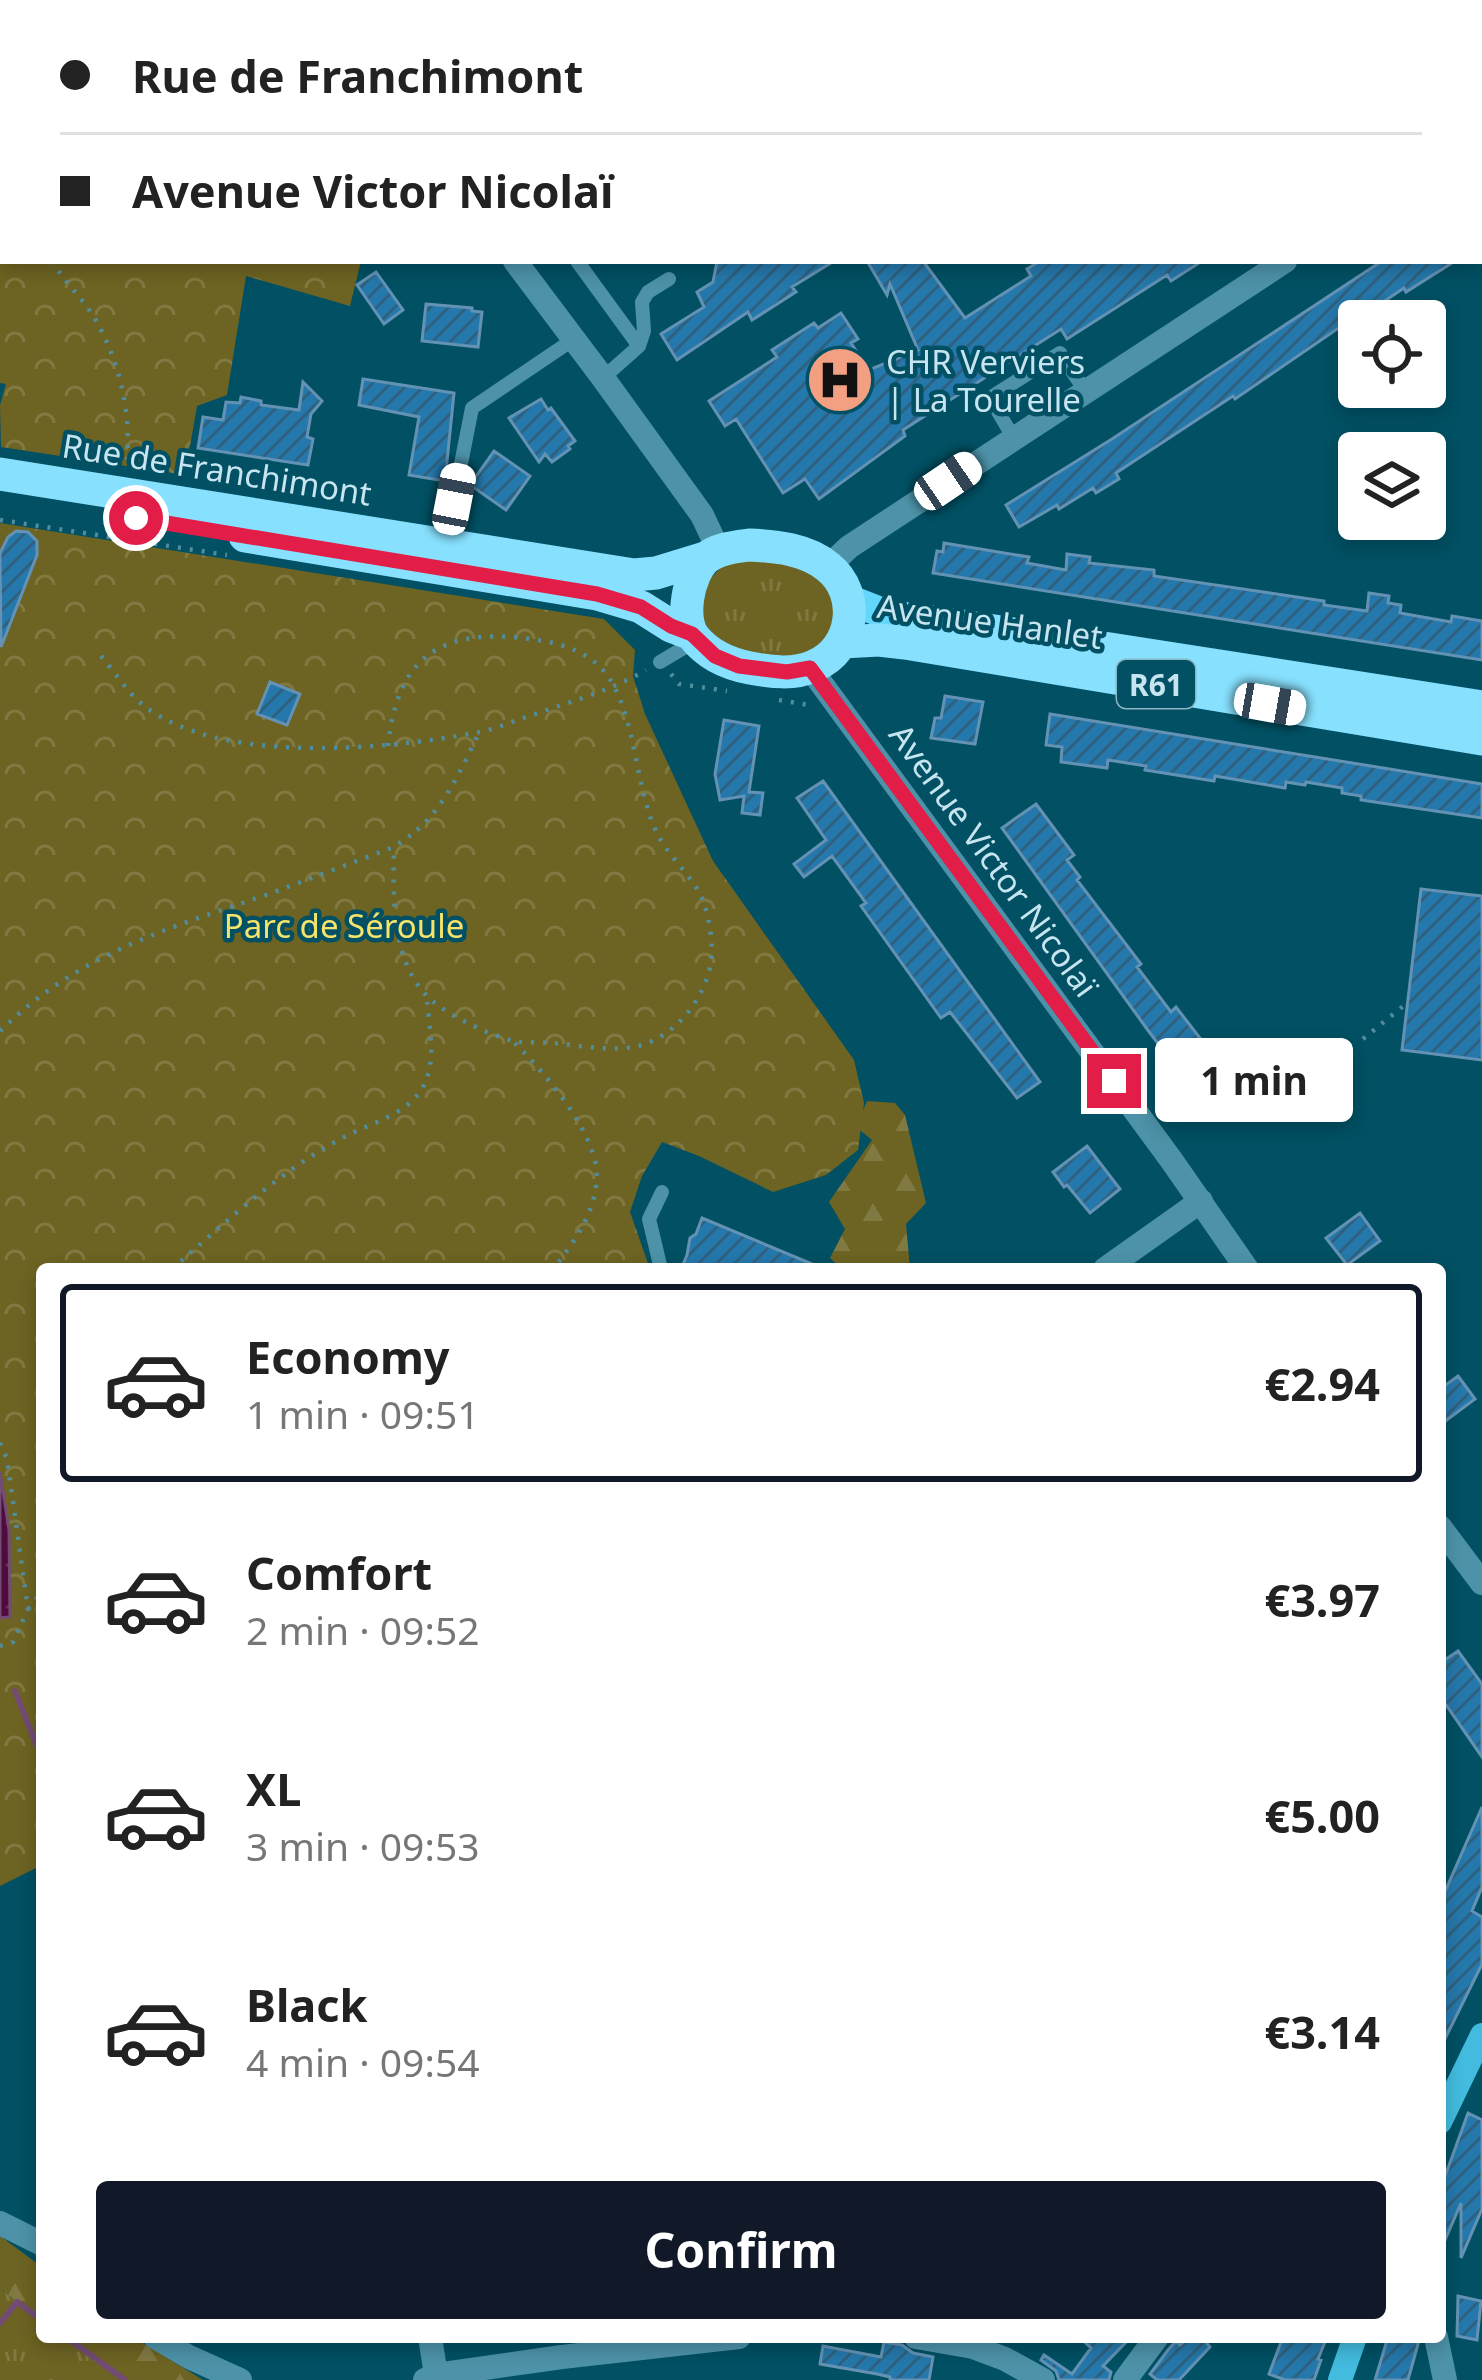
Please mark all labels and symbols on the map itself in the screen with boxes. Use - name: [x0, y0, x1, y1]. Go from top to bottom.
- place label: CHR Verviers | La Tourelle: [886, 339, 1085, 422]
- hospital icon: CHR Verviers | La Tourelle: [805, 345, 875, 415]
- street label: Rue de Franchimont: [59, 422, 375, 516]
- car: [908, 446, 988, 516]
- car: [429, 460, 479, 538]
- route start: [109, 491, 163, 545]
- street label: Avenue Hanlet: [875, 583, 1106, 659]
- road number: R61: [1117, 660, 1195, 708]
- car: [1231, 680, 1309, 728]
- street label: Avenue Victor Nicolaï: [880, 714, 1109, 1006]
- park label: Parc de Séroule: [224, 903, 464, 948]
- callout: 1 min: [1156, 1039, 1354, 1123]
- route end: [1087, 1054, 1141, 1108]

